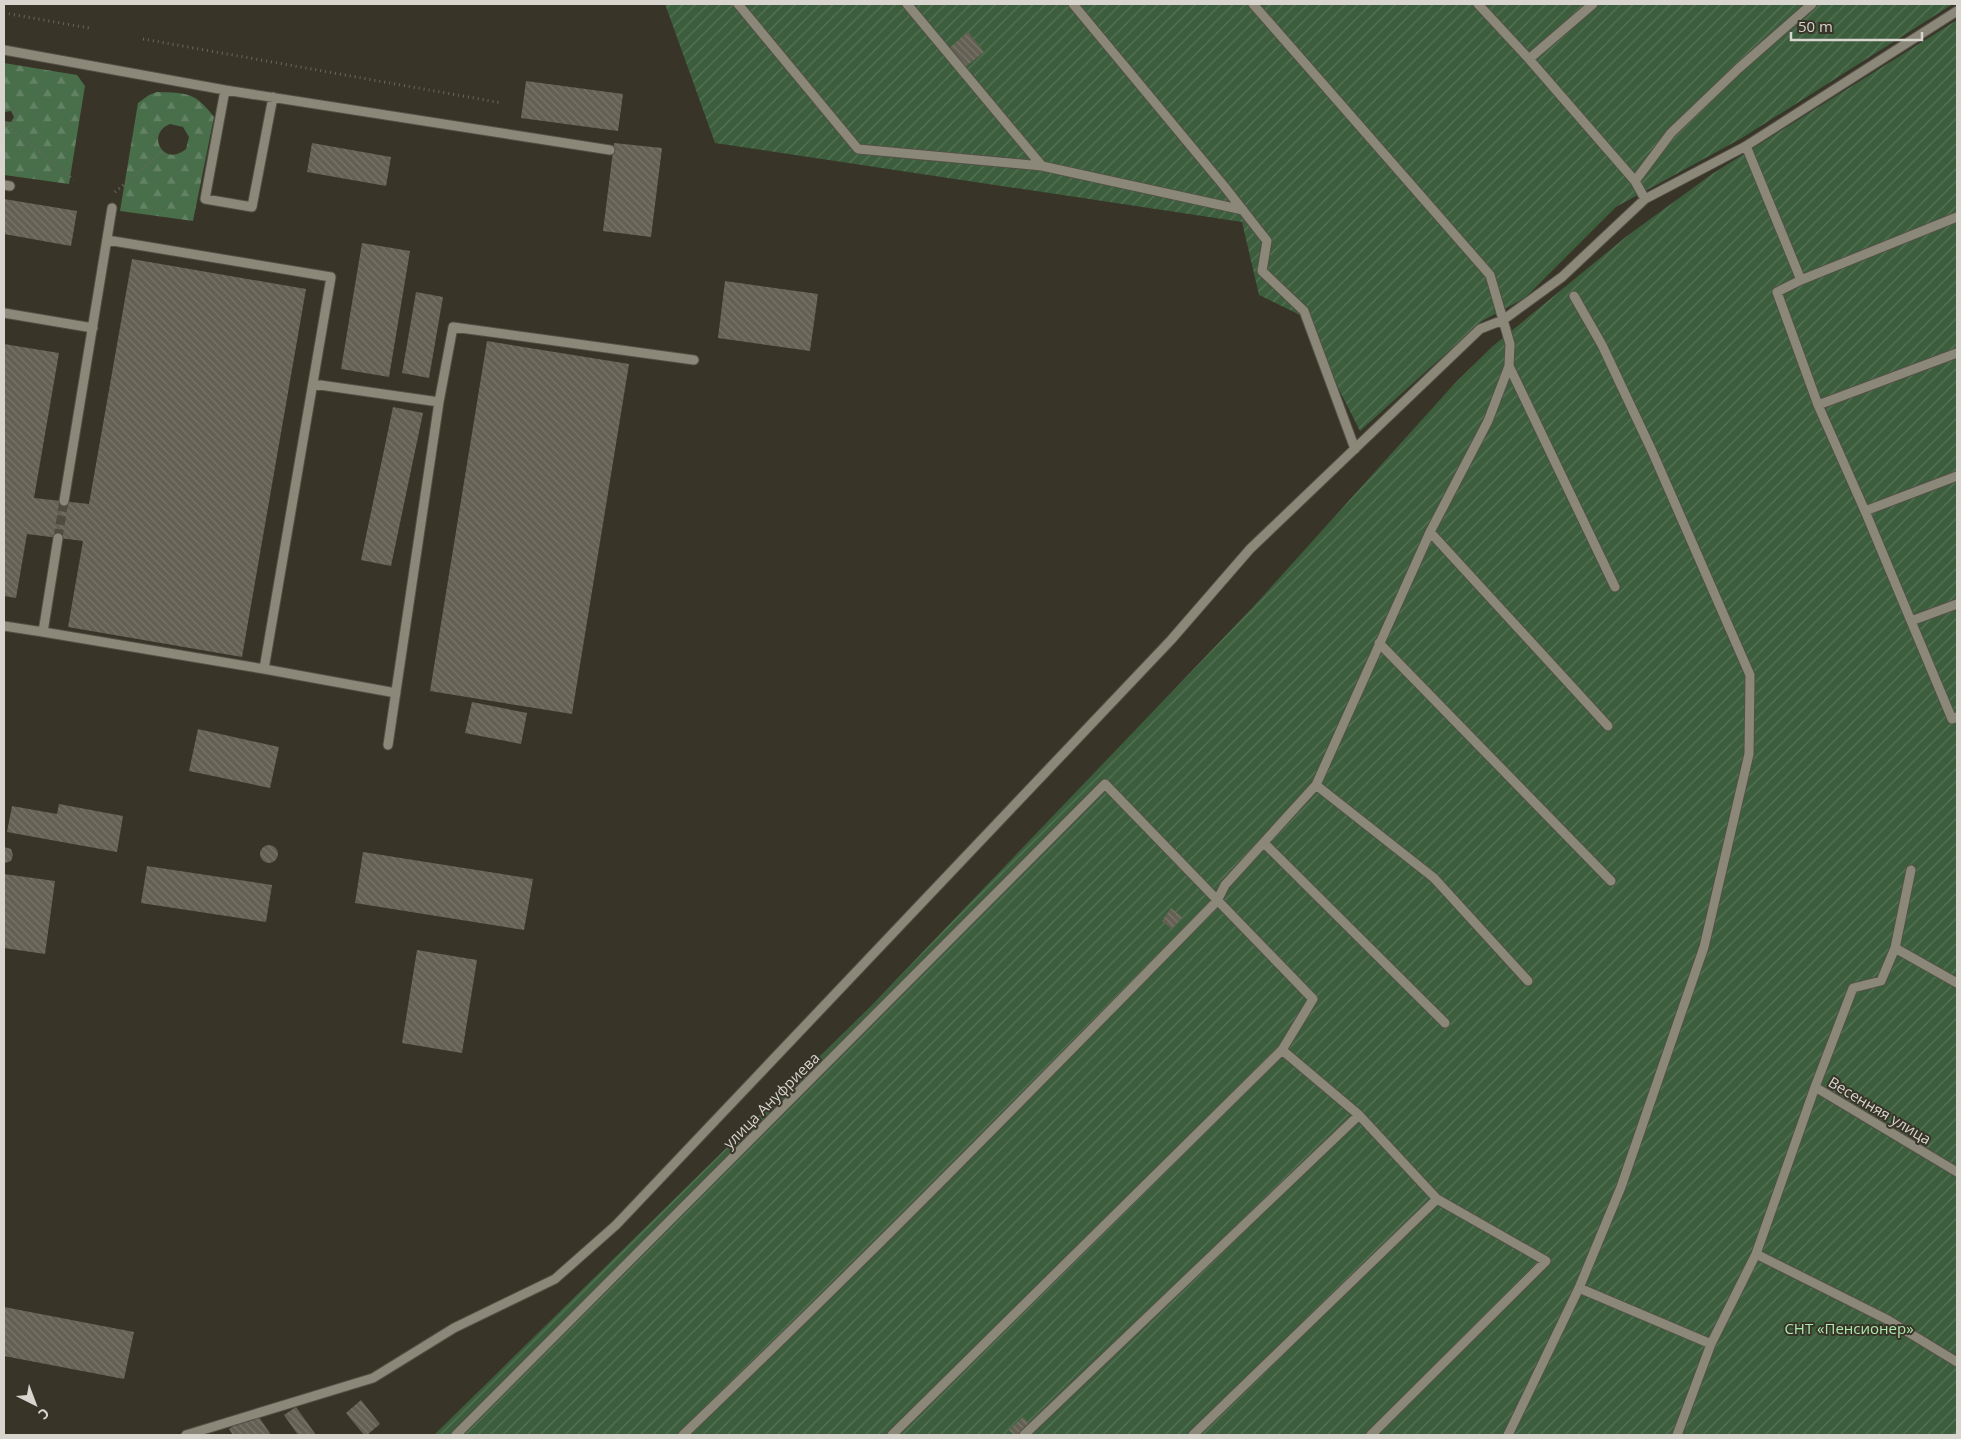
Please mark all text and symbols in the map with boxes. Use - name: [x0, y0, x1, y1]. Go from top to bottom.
- scale bar: [1791, 10, 1922, 42]
- text: 50 m: [1798, 16, 1833, 36]
- street label: улица Ануфриева: [718, 1047, 824, 1153]
- street label: Весенняя улица: [1825, 1071, 1935, 1149]
- park label: СНТ «Пенсионер»: [1784, 1318, 1914, 1338]
- north arrow: [10, 1379, 60, 1429]
- text: С: [34, 1404, 54, 1424]

